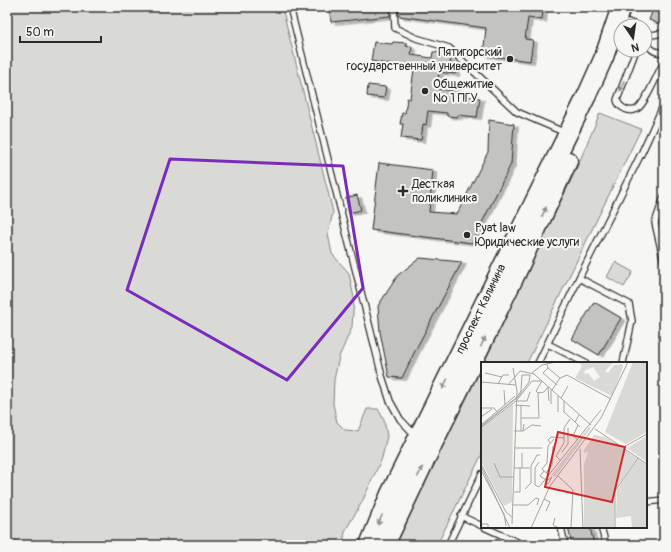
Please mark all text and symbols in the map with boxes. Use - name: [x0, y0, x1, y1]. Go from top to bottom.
- scale bar: [20, 18, 101, 44]
- north arrow: [613, 18, 653, 58]
- text: 50 m: [26, 25, 54, 40]
- text: N: [630, 40, 640, 55]
- place label: Пятигорский государственный университет: [347, 45, 502, 74]
- marker: Пятигорский государственный университет: [505, 54, 515, 64]
- place label: Общежитие № 1 ПГУ: [433, 77, 493, 106]
- one-way arrow: [619, 81, 625, 93]
- marker: Общежитие № 1 ПГУ: [420, 86, 430, 96]
- place label: Десткая поликлиника: [411, 177, 478, 206]
- marker: Десткая поликлиника: [397, 185, 409, 197]
- one-way arrow: [541, 206, 548, 218]
- place label: Pyat law Юридические услуги: [475, 221, 580, 250]
- marker: Pyat law Юридические услуги: [462, 230, 472, 240]
- street label: проспект Калинина: [453, 261, 509, 356]
- one-way arrow: [479, 336, 486, 348]
- inset map: [481, 362, 647, 528]
- one-way arrow: [441, 379, 448, 390]
- one-way arrow: [417, 466, 423, 477]
- one-way arrow: [376, 514, 382, 526]

